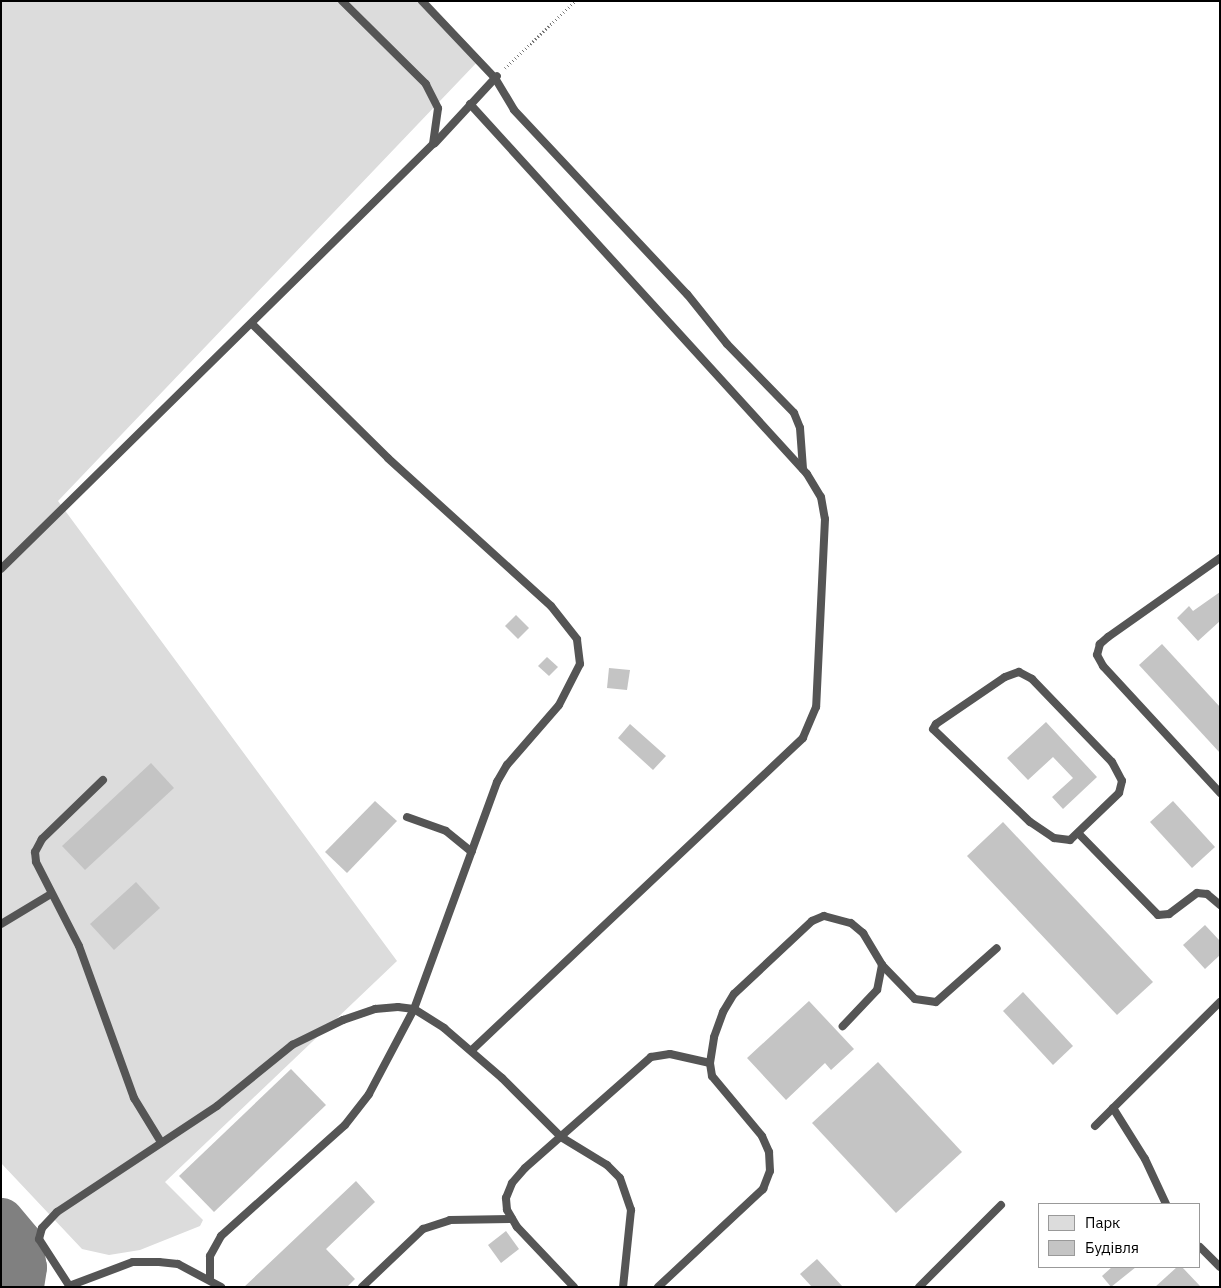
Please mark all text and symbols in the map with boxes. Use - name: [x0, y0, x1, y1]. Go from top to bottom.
- legend: [1038, 1203, 1201, 1268]
- text: Парк: [1085, 1213, 1120, 1232]
- text: Будівля: [1085, 1238, 1139, 1257]

